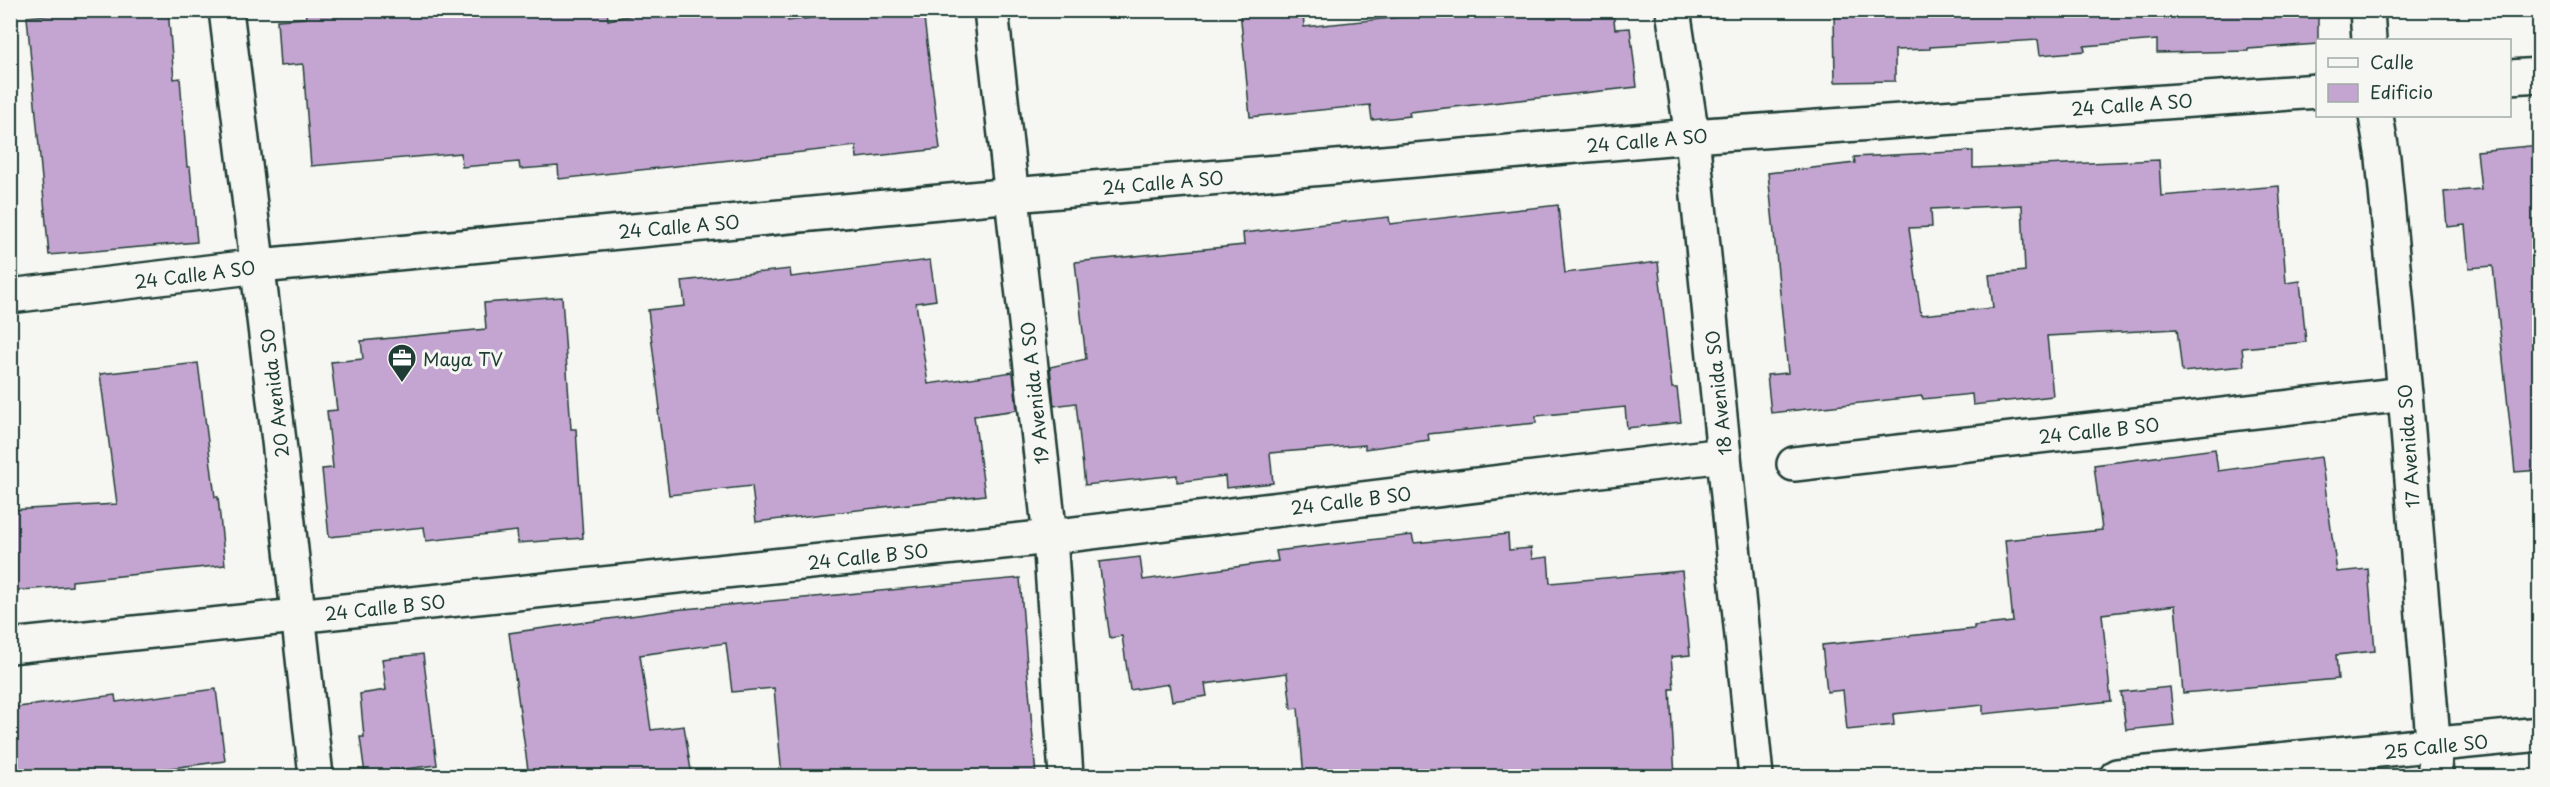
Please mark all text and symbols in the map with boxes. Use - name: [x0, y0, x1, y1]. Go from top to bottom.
- legend: [2316, 39, 2511, 117]
- text: Calle: [2370, 48, 2414, 75]
- text: Edificio: [2370, 78, 2433, 105]
- street label: 24 Calle A SO: [2070, 86, 2194, 122]
- street label: 24 Calle A SO: [1585, 121, 1709, 159]
- street label: 24 Calle A SO: [1101, 163, 1225, 201]
- street label: 24 Calle A SO: [617, 207, 741, 245]
- street label: 24 Calle A SO: [133, 253, 257, 295]
- street label: 19 Avenida A SO: [1013, 320, 1055, 466]
- street label: 20 Avenida SO: [253, 327, 295, 459]
- street label: 18 Avenida SO: [1698, 329, 1738, 457]
- office icon: Maya TV: [386, 342, 418, 384]
- place label: Maya TV: [423, 345, 503, 372]
- street label: 17 Avenida SO: [2390, 383, 2426, 509]
- street label: 24 Calle B SO: [2037, 410, 2161, 450]
- street label: 24 Calle B SO: [1289, 479, 1413, 521]
- street label: 24 Calle B SO: [806, 536, 930, 576]
- street label: 24 Calle B SO: [323, 587, 447, 627]
- street label: 25 Calle SO: [2382, 727, 2490, 765]

